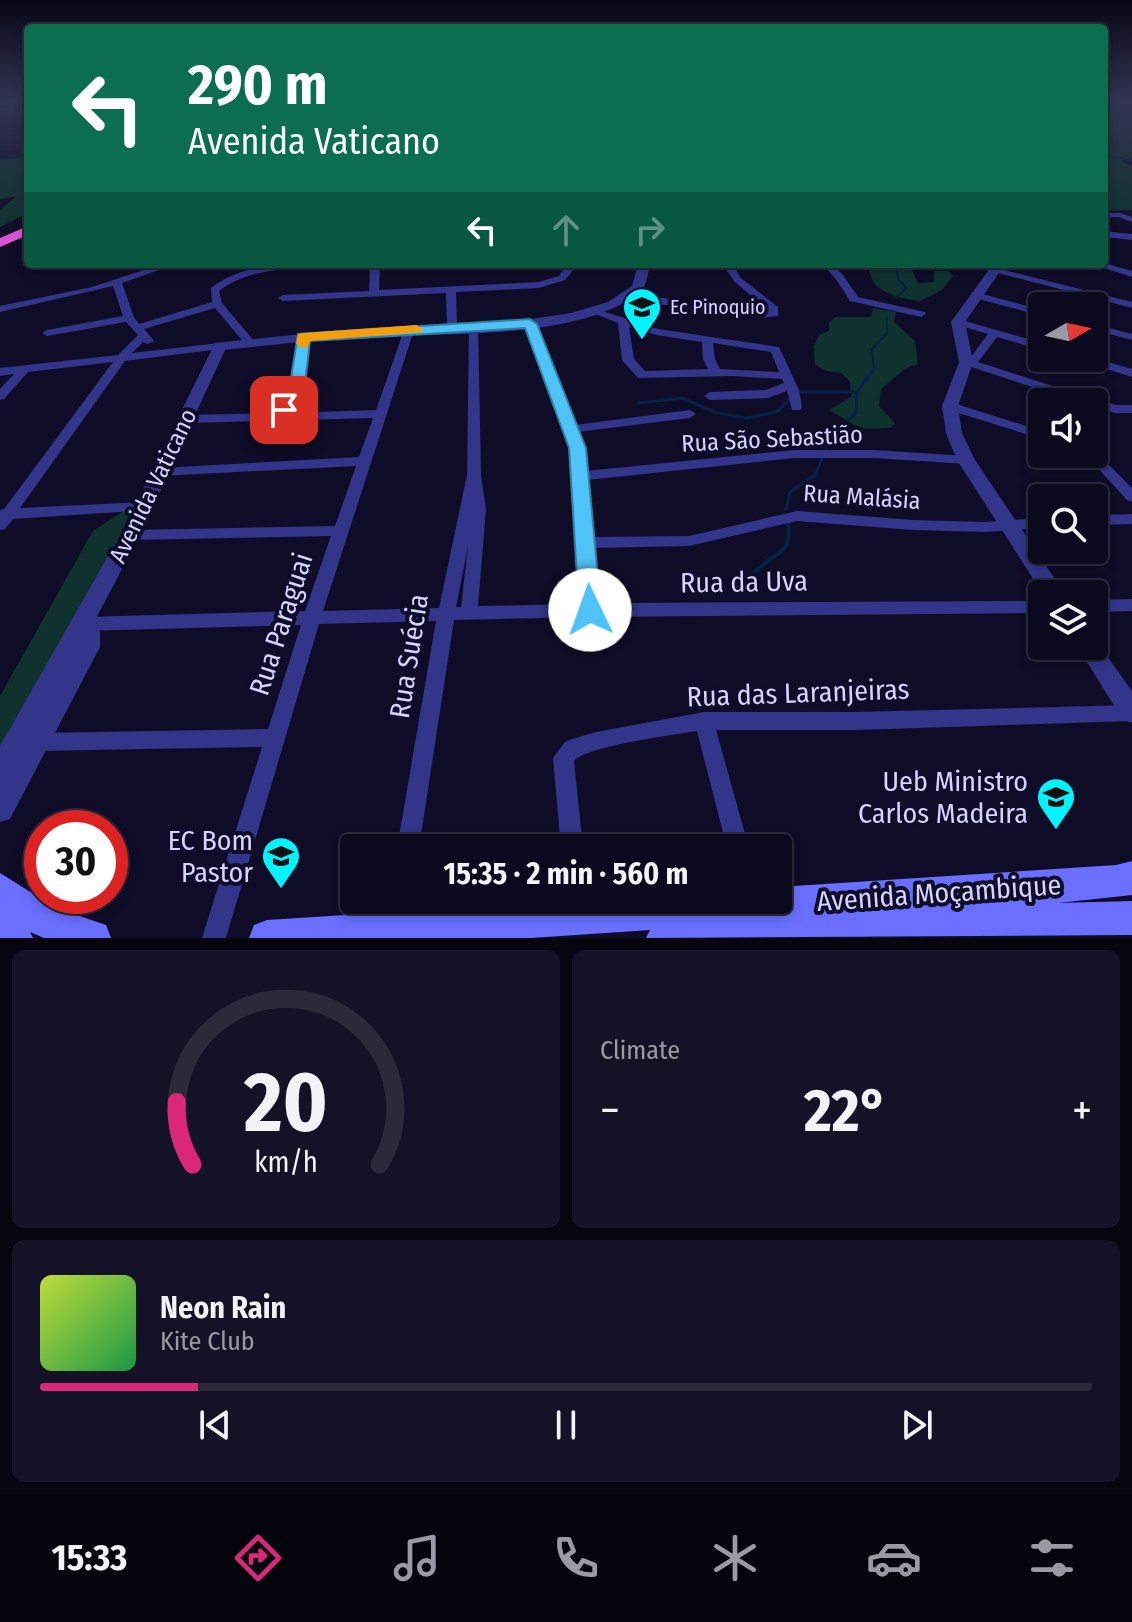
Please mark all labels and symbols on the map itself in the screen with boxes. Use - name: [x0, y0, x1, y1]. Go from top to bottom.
- school or university icon: Ec Pinoquio: [621, 286, 663, 341]
- north arrow: [1028, 292, 1108, 372]
- place label: Ec Pinoquio: [670, 295, 766, 319]
- pin: [250, 376, 318, 444]
- street label: Avenida Vaticano: [104, 404, 202, 568]
- street label: Rua São Sebastião: [681, 420, 863, 458]
- street label: Rua Malásia: [802, 479, 922, 515]
- street label: Rua Paraguai: [242, 549, 320, 699]
- street label: Rua da Uva: [680, 564, 808, 600]
- position arrow: [548, 568, 632, 652]
- street label: Rua Suécia: [383, 592, 435, 720]
- street label: Rua das Laranjeiras: [686, 673, 910, 713]
- place label: Ueb Ministro Carlos Madeira: [858, 765, 1028, 830]
- school or university icon: Ueb Ministro Carlos Madeira: [1035, 776, 1077, 831]
- speed limit sign: 30: [24, 810, 128, 914]
- place label: EC Bom Pastor: [168, 824, 253, 889]
- school or university icon: EC Bom Pastor: [260, 835, 302, 890]
- street label: Avenida Moçambique: [816, 868, 1062, 918]

